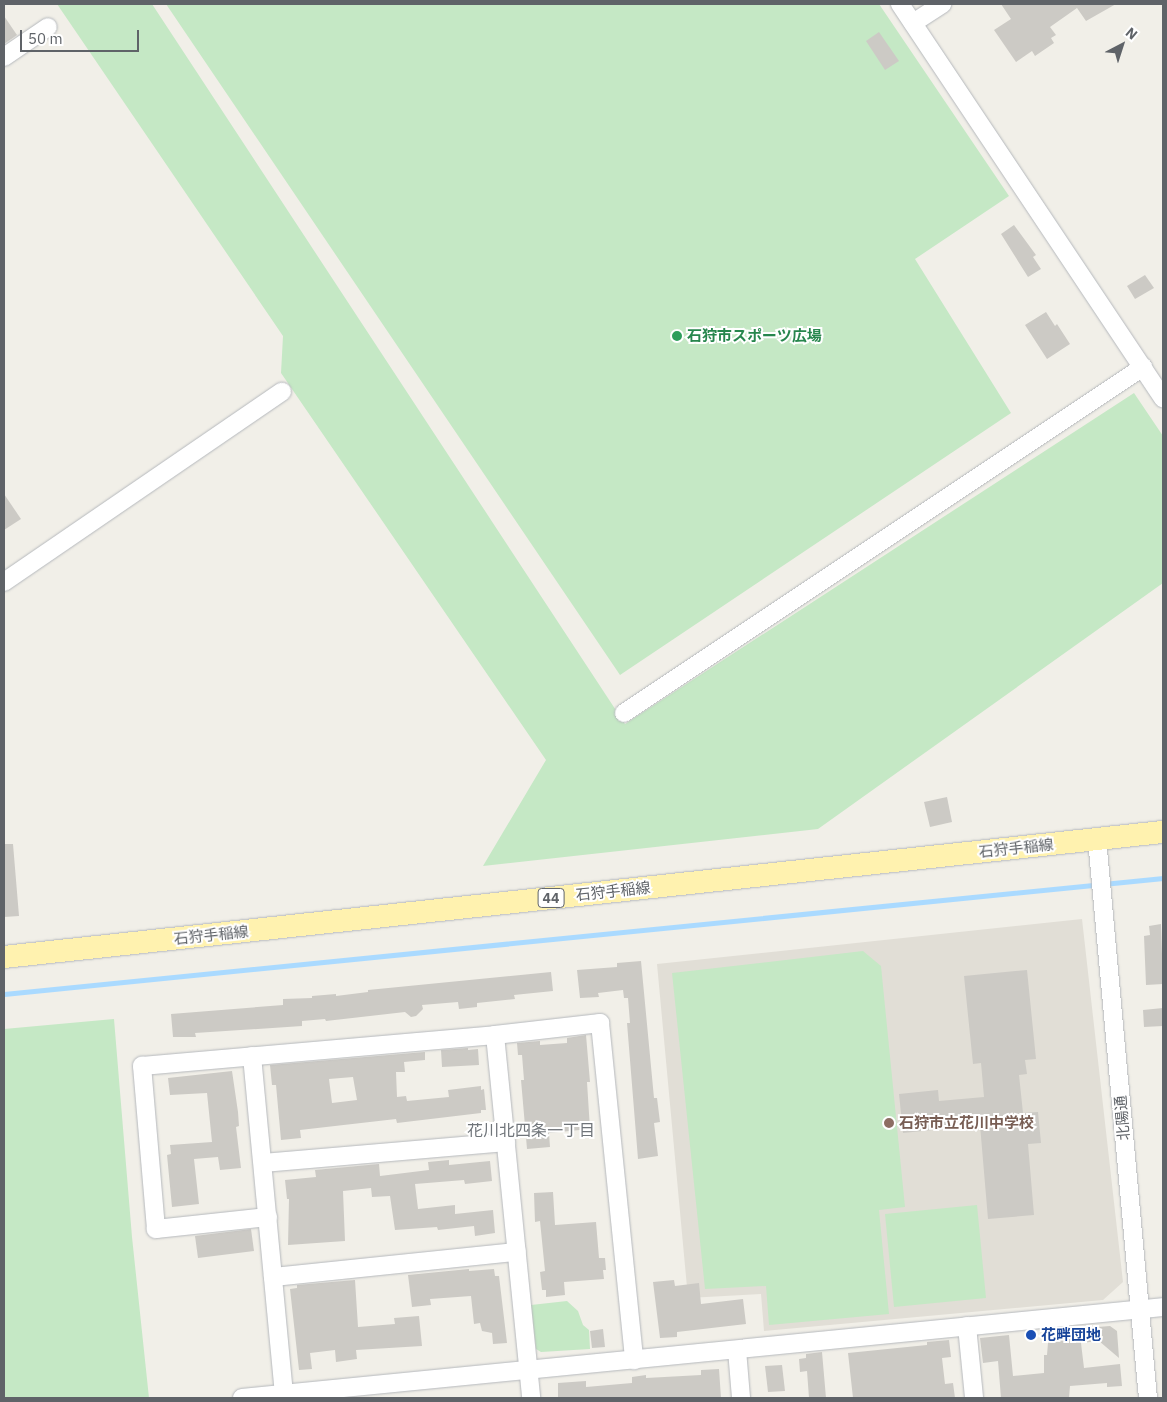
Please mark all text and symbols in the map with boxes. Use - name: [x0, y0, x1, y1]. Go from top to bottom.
- scale bar: [22, 20, 141, 52]
- north arrow: [1097, 20, 1147, 70]
- text: N: [1122, 23, 1141, 44]
- text: 50 m: [28, 29, 63, 48]
- place label: 石狩市スポーツ広場: [687, 327, 822, 345]
- marker: 石狩市スポーツ広場: [671, 330, 683, 342]
- street label: 石狩手稲線: [978, 835, 1054, 861]
- street label: 石狩手稲線: [575, 878, 651, 904]
- road number: 44: [537, 886, 565, 910]
- street label: 石狩手稲線: [173, 922, 249, 948]
- street label: 北陽通: [1111, 1095, 1133, 1141]
- place label: 石狩市立花川中学校: [899, 1114, 1034, 1132]
- marker: 石狩市立花川中学校: [883, 1117, 895, 1129]
- district label: 花川北四条一丁目: [467, 1120, 595, 1140]
- place label: 花畔団地: [1041, 1326, 1101, 1344]
- marker: 花畔団地: [1025, 1329, 1037, 1341]

